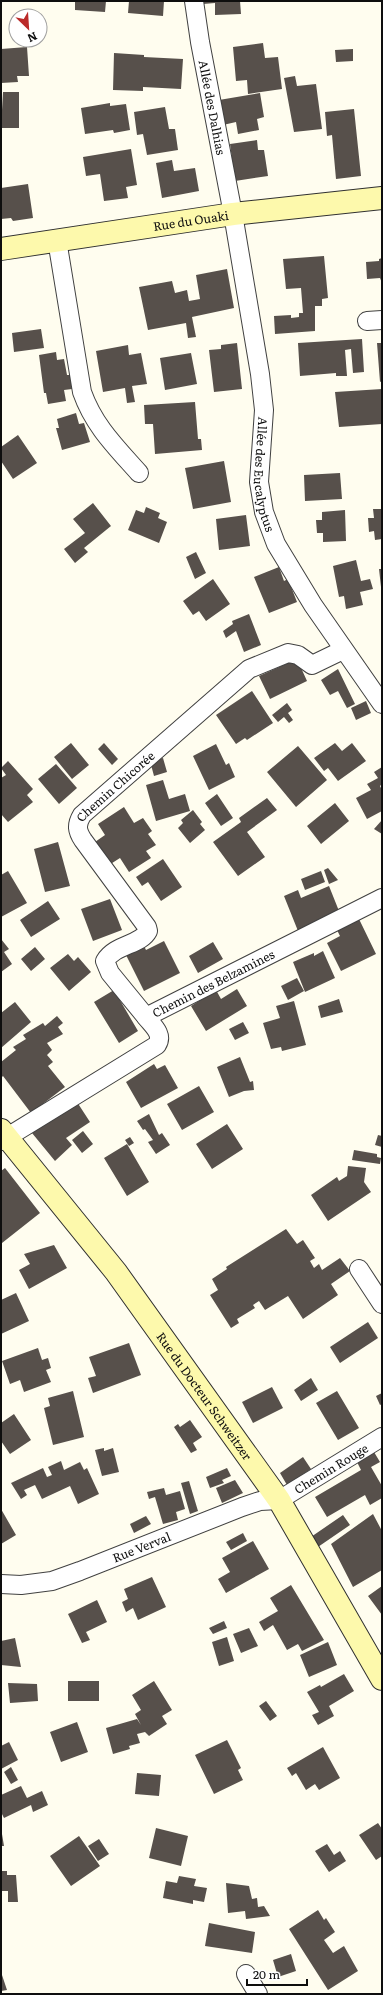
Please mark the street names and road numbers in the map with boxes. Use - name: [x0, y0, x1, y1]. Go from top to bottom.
- street label: Allée des Dalhias: [195, 58, 231, 157]
- street label: Rue du Ouaki: [152, 206, 230, 235]
- street label: Allée des Eucalyptus: [250, 416, 280, 535]
- street label: Chemin Chicorée: [71, 747, 158, 825]
- street label: Chemin des Belzamines: [149, 945, 278, 1021]
- street label: Rue du Docteur Schweitzer: [153, 1328, 257, 1464]
- street label: Chemin Rouge: [290, 1439, 371, 1498]
- street label: Rue Verval: [110, 1527, 173, 1566]

